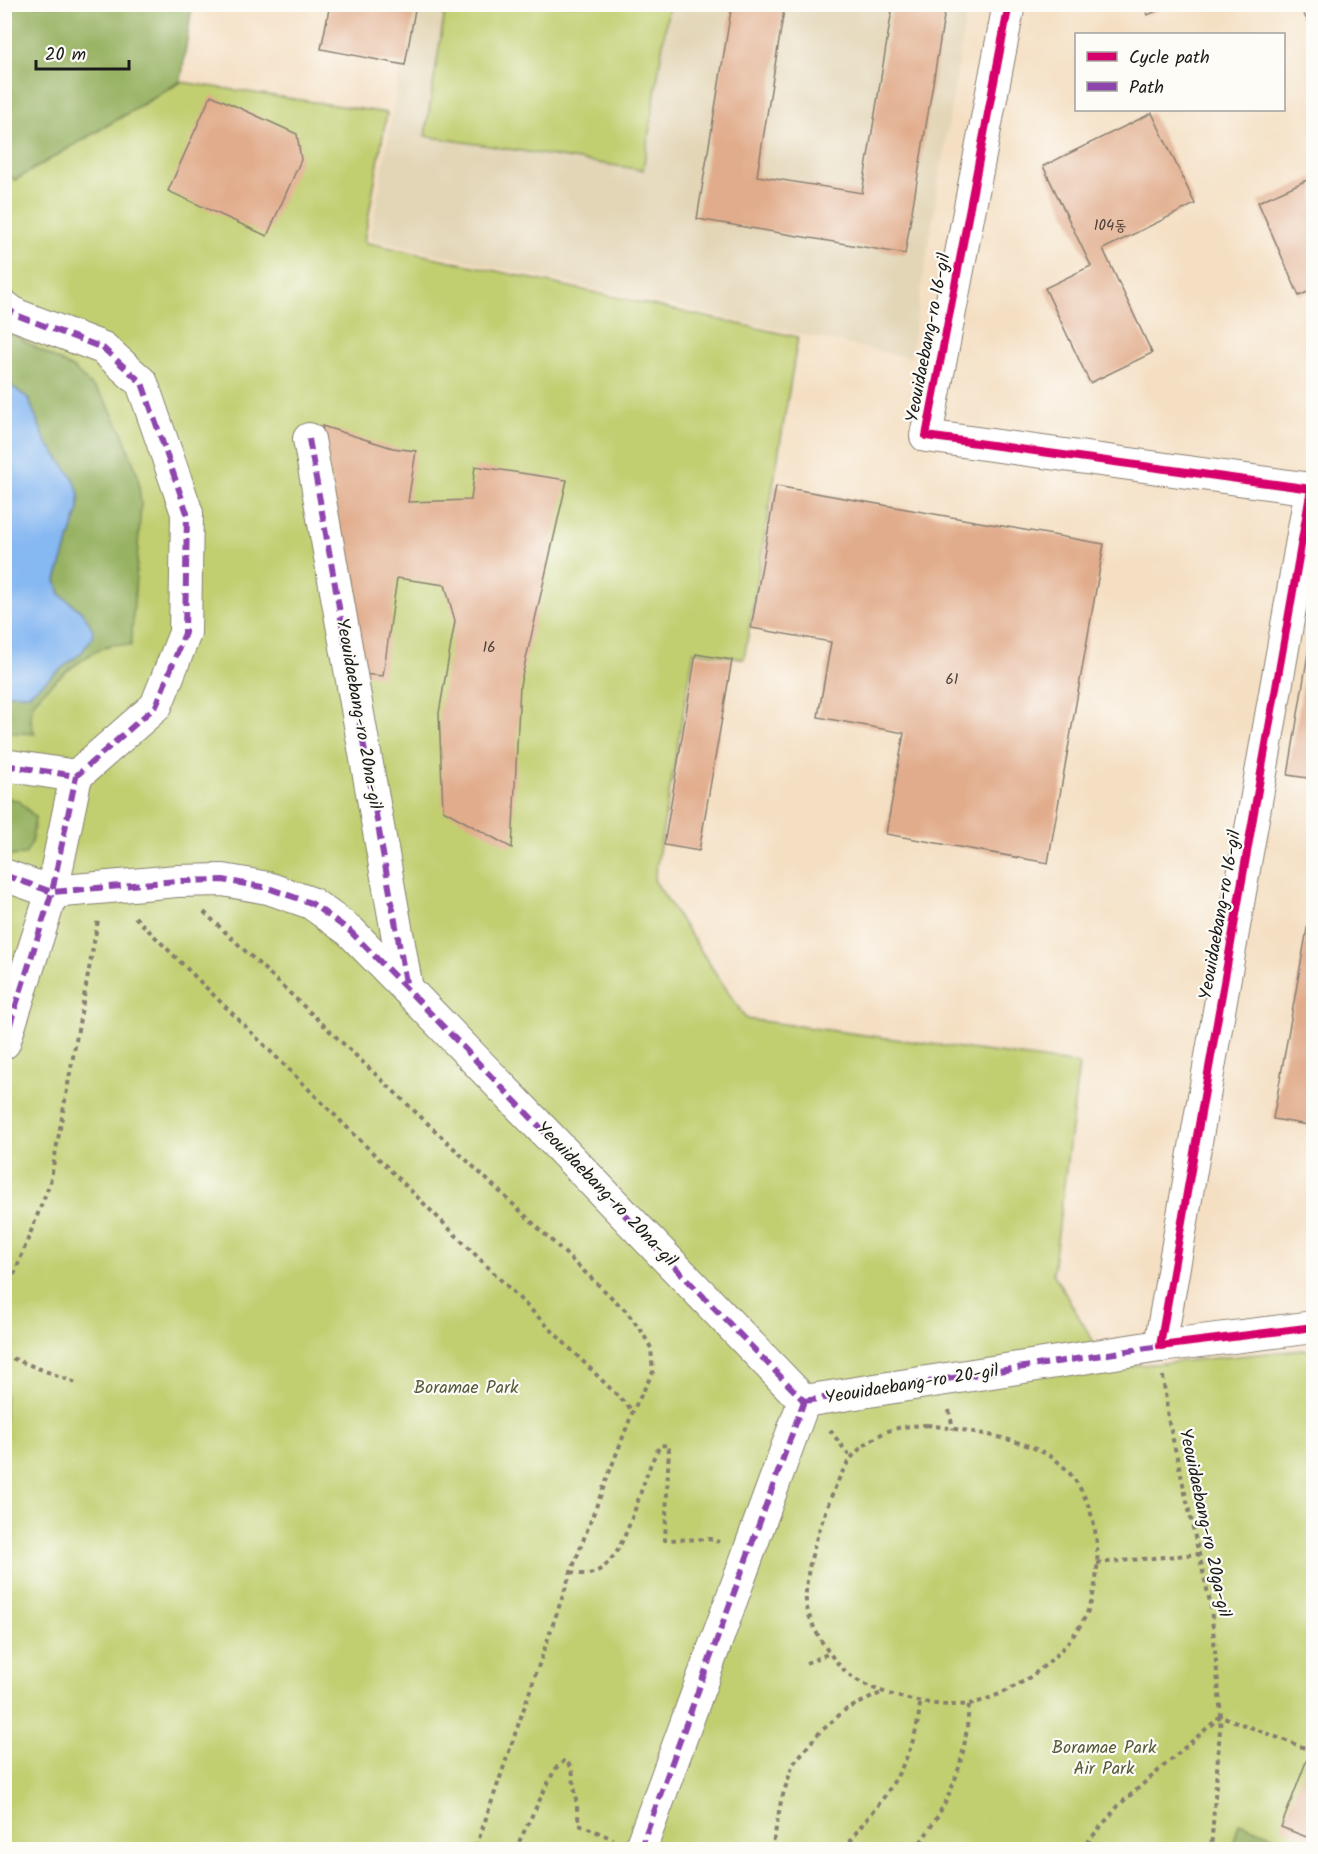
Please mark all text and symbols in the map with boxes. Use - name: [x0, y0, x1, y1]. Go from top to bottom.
- scale bar: [36, 33, 129, 71]
- legend: [1075, 33, 1285, 111]
- text: 20 m: [45, 41, 86, 70]
- text: Cycle path: [1129, 44, 1210, 73]
- text: Path: [1129, 74, 1164, 103]
- house number: 104동: [1094, 214, 1126, 238]
- street label: Yeouidaebang-ro 16-gil: [898, 250, 960, 425]
- street label: Yeouidaebang-ro 20na-gil: [327, 616, 389, 812]
- house number: 16: [482, 636, 496, 660]
- house number: 61: [945, 668, 959, 692]
- street label: Yeouidaebang-ro 16-gil: [1192, 827, 1250, 1002]
- street label: Yeouidaebang-ro 20na-gil: [528, 1115, 684, 1275]
- street label: Yeouidaebang-ro 20-gil: [823, 1357, 1002, 1413]
- park label: Boramae Park: [414, 1374, 519, 1403]
- street label: Yeouidaebang-ro 20ga-gil: [1170, 1426, 1238, 1621]
- park label: Boramae Park Air Park: [1052, 1734, 1157, 1784]

